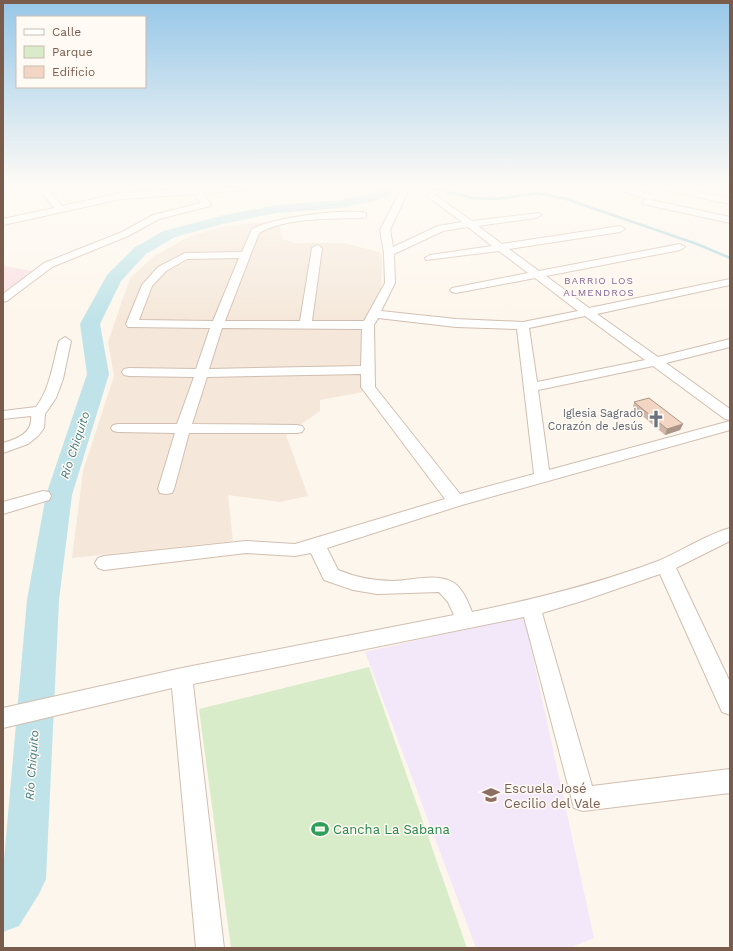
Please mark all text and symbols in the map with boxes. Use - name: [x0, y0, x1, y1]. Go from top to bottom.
- legend: [16, 16, 146, 88]
- text: Calle: [52, 25, 81, 39]
- text: Parque: [52, 45, 93, 59]
- text: Edificio: [52, 65, 95, 79]
- district label: BARRIO LOS ALMENDROS: [563, 275, 635, 298]
- place label: Iglesia Sagrado Corazón de Jesús: [548, 407, 643, 433]
- church icon: Iglesia Sagrado Corazón de Jesús: [646, 409, 666, 429]
- water label: Río Chiquito: [58, 410, 92, 480]
- water label: Río Chiquito: [23, 730, 41, 800]
- place label: Escuela José Cecilio del Vale: [504, 781, 600, 811]
- school or university icon: Escuela José Cecilio del Vale: [481, 785, 501, 805]
- sports icon: Cancha La Sabana: [310, 819, 330, 839]
- place label: Cancha La Sabana: [333, 822, 451, 837]

